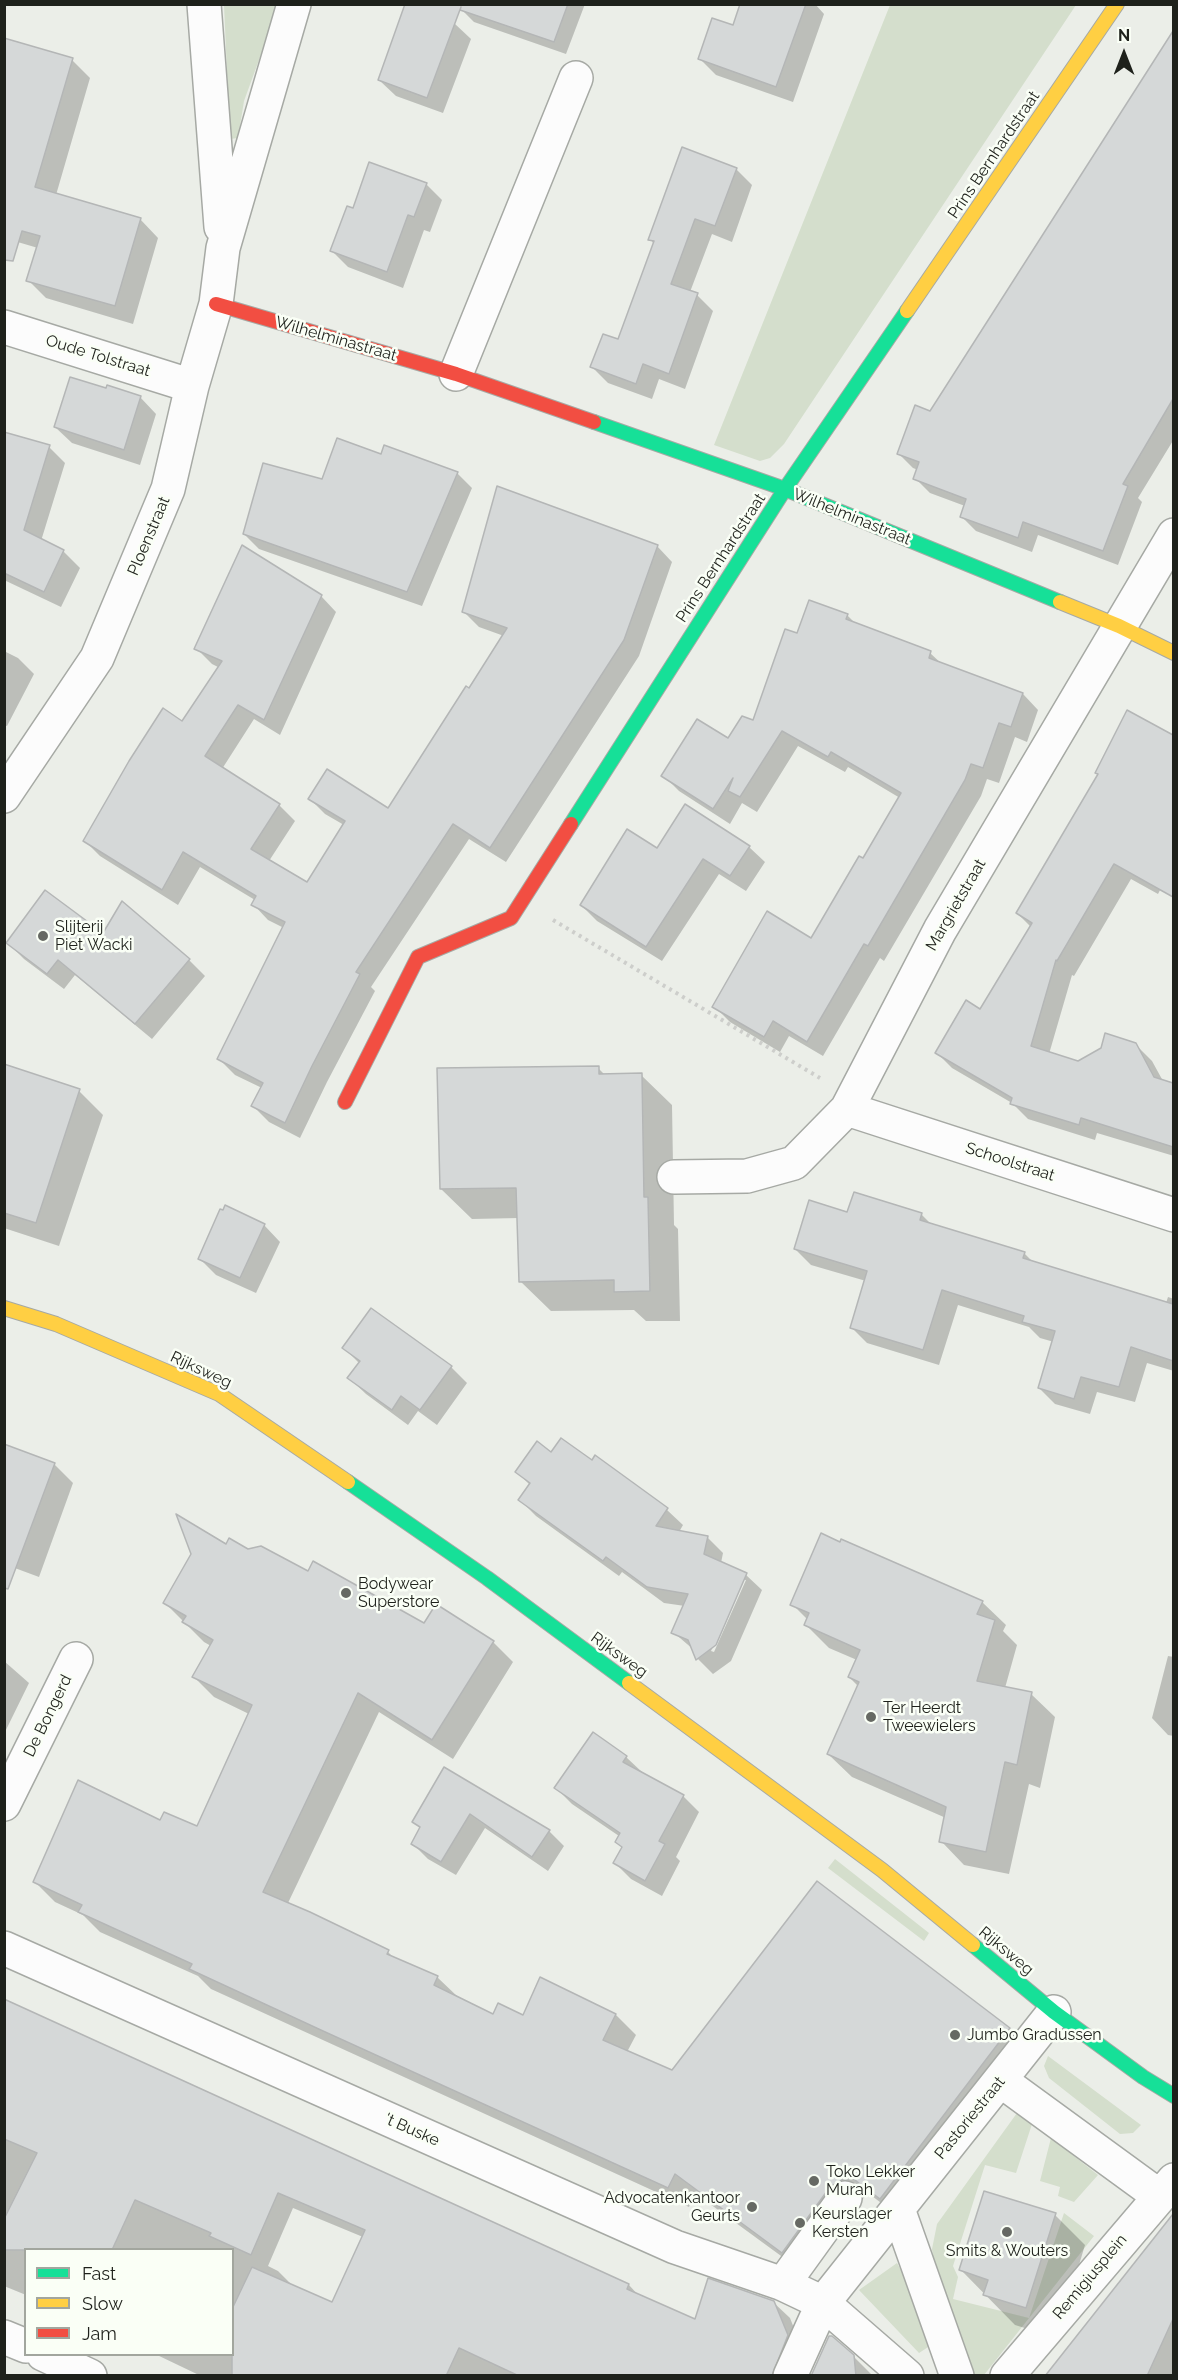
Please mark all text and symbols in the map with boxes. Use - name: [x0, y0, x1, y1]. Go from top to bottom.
- north arrow: [1094, 24, 1154, 84]
- text: N: [1118, 26, 1130, 45]
- street label: Prins Bernhardstraat: [944, 87, 1044, 223]
- street label: Wilhelminastraat: [273, 313, 399, 365]
- street label: Oude Tolstraat: [43, 331, 153, 381]
- street label: Wilhelminastraat: [790, 485, 914, 549]
- street label: Prins Bernhardstraat: [672, 490, 770, 626]
- street label: Ploenstraat: [124, 494, 174, 578]
- street label: Margrietstraat: [922, 856, 990, 954]
- place label: Slijterij Piet Wacki: [55, 917, 133, 955]
- marker: Slijterij Piet Wacki: [36, 929, 50, 943]
- street label: Schoolstraat: [963, 1139, 1057, 1185]
- street label: Rijksweg: [167, 1347, 235, 1393]
- place label: Bodywear Superstore: [358, 1574, 439, 1612]
- marker: Bodywear Superstore: [339, 1586, 353, 1600]
- street label: Rijksweg: [587, 1628, 651, 1682]
- street label: De Bongerd: [20, 1672, 76, 1760]
- place label: Ter Heerdt Tweewielers: [883, 1698, 976, 1736]
- marker: Ter Heerdt Tweewielers: [864, 1710, 878, 1724]
- street label: Rijksweg: [975, 1923, 1037, 1979]
- place label: Jumbo Gradussen: [967, 2025, 1102, 2045]
- marker: Jumbo Gradussen: [948, 2028, 962, 2042]
- street label: Pastoriestraat: [931, 2073, 1009, 2163]
- street label: 't Buske: [382, 2109, 442, 2151]
- place label: Toko Lekker Murah: [826, 2162, 915, 2200]
- marker: Toko Lekker Murah: [807, 2174, 821, 2188]
- place label: Advocatenkantoor Geurts: [604, 2188, 740, 2226]
- marker: Advocatenkantoor Geurts: [745, 2200, 759, 2214]
- place label: Keurslager Kersten: [812, 2204, 892, 2242]
- marker: Keurslager Kersten: [793, 2216, 807, 2230]
- marker: Smits & Wouters: [1000, 2225, 1014, 2239]
- street label: Remigiusplein: [1049, 2231, 1131, 2323]
- place label: Smits & Wouters: [946, 2241, 1068, 2261]
- legend: [24, 2248, 234, 2356]
- text: Fast: [82, 2263, 116, 2284]
- text: Slow: [82, 2293, 123, 2314]
- text: Jam: [82, 2323, 117, 2344]

